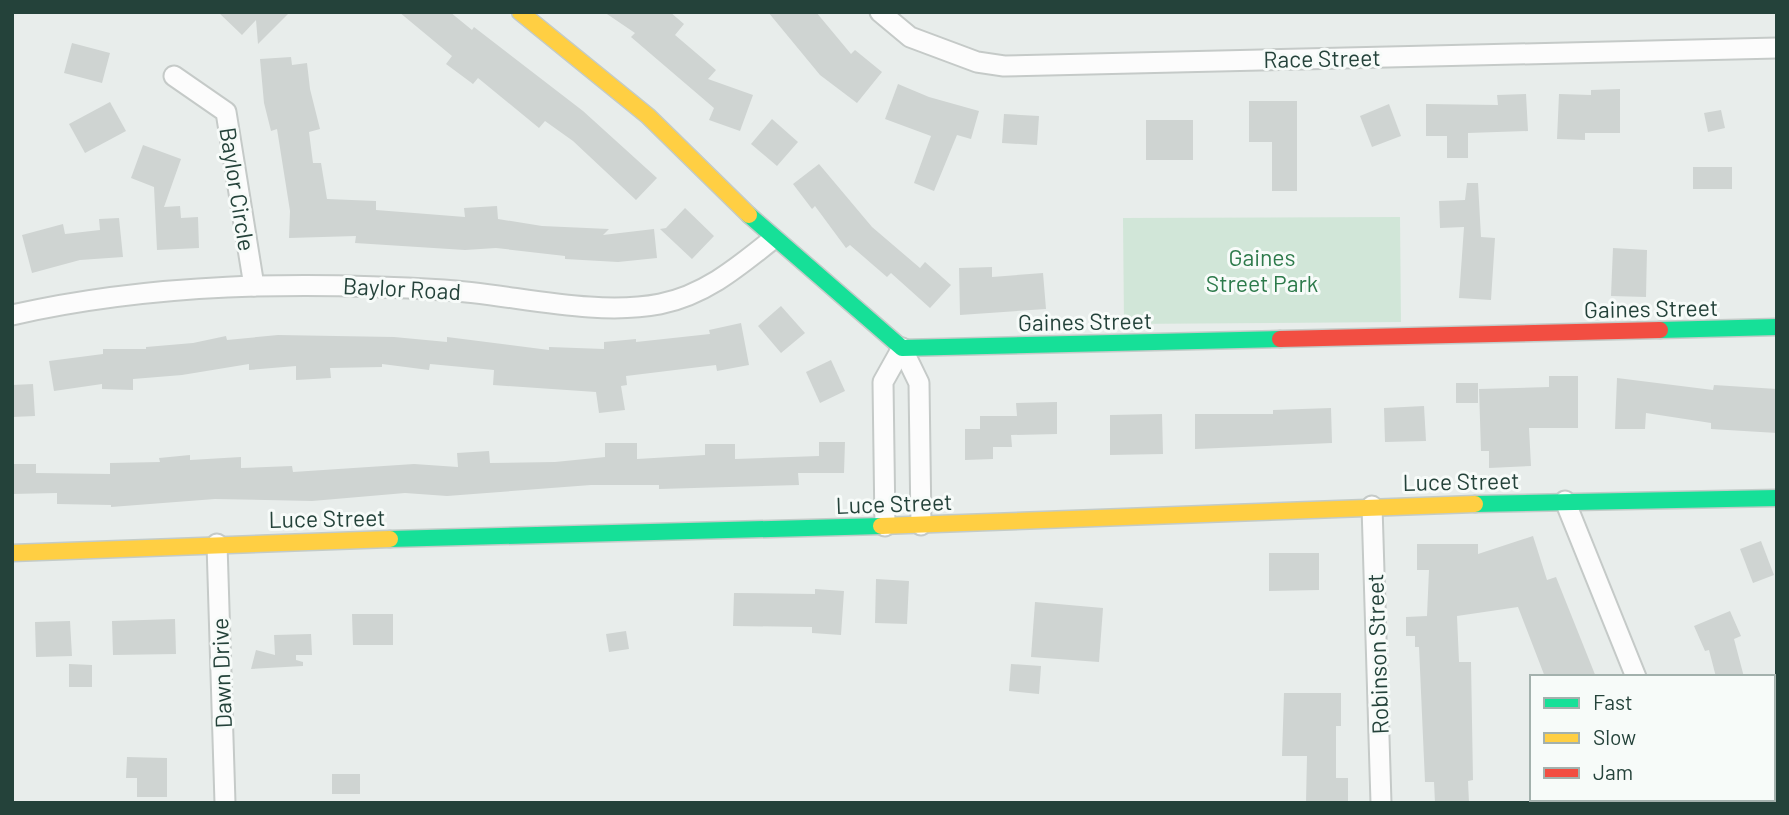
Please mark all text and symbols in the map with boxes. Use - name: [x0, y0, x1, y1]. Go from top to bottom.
- street label: Race Street: [1263, 43, 1381, 73]
- street label: Baylor Circle: [214, 125, 262, 253]
- park label: Gaines Street Park: [1206, 243, 1318, 297]
- street label: Baylor Road: [342, 271, 462, 305]
- street label: Gaines Street: [1584, 293, 1718, 323]
- street label: Gaines Street: [1018, 306, 1152, 336]
- street label: Luce Street: [1402, 466, 1520, 496]
- street label: Luce Street: [835, 487, 953, 519]
- street label: Luce Street: [268, 503, 386, 533]
- street label: Robinson Street: [1360, 573, 1394, 735]
- street label: Dawn Drive: [205, 617, 237, 729]
- legend: [1530, 675, 1775, 801]
- text: Fast: [1593, 689, 1633, 714]
- text: Slow: [1593, 724, 1636, 749]
- text: Jam: [1593, 759, 1633, 784]

